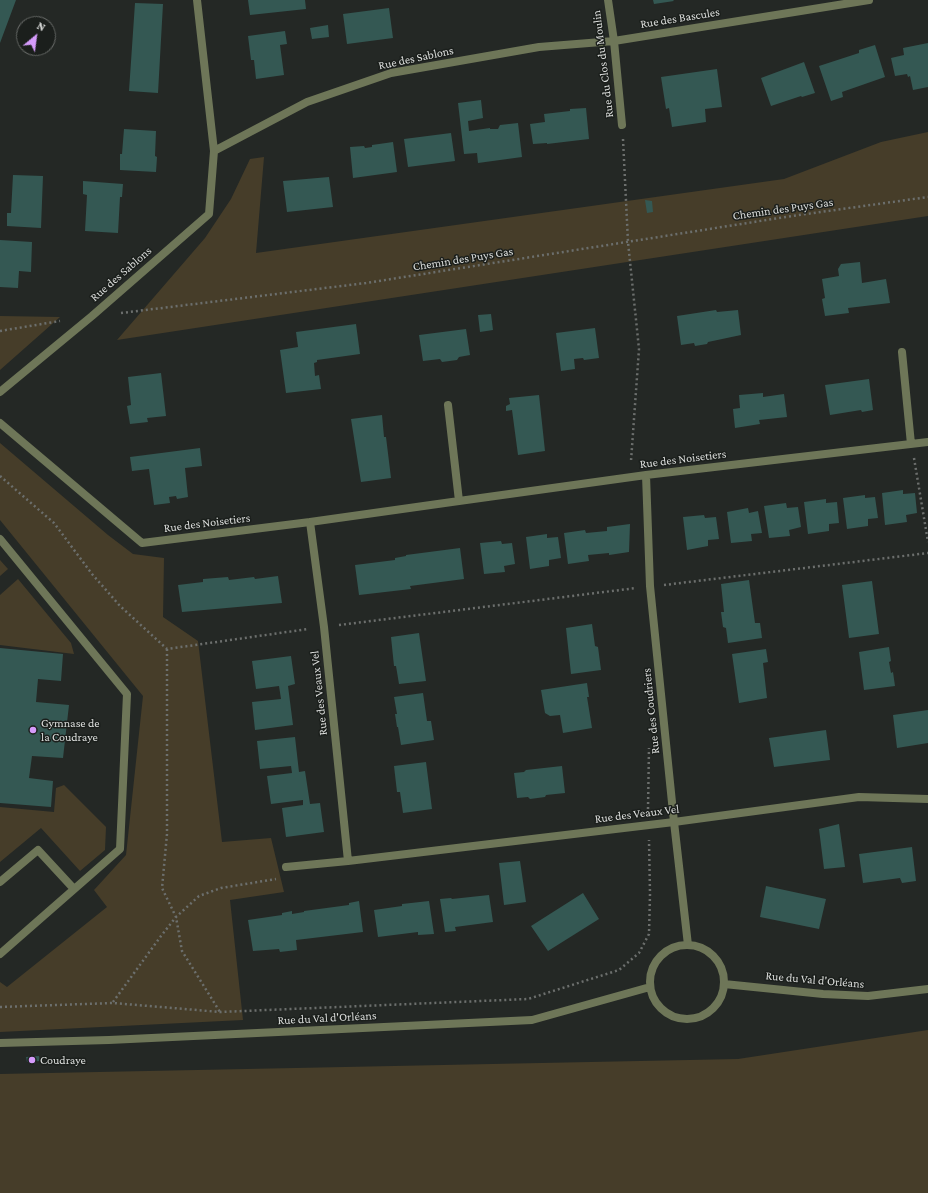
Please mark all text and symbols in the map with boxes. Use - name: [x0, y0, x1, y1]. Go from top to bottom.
- street label: Rue des Bascules: [639, 5, 721, 31]
- street label: Rue du Clos du Moulin: [589, 9, 617, 119]
- north arrow: [16, 16, 56, 56]
- text: N: [35, 19, 48, 33]
- street label: Rue des Sablons: [377, 43, 455, 73]
- street label: Chemin des Puys Gas: [732, 195, 834, 223]
- street label: Rue des Sablons: [87, 243, 155, 305]
- street label: Chemin des Puys Gas: [412, 244, 514, 274]
- street label: Rue des Noisetiers: [639, 447, 727, 471]
- street label: Rue des Noisetiers: [163, 511, 251, 535]
- street label: Rue des Veaux Vel: [307, 650, 331, 736]
- street label: Rue des Coudriers: [639, 667, 663, 755]
- place label: Gymnase de la Coudraye: [41, 716, 99, 744]
- marker: Gymnase de la Coudraye: [28, 725, 38, 735]
- street label: Rue des Veaux Vel: [594, 802, 680, 826]
- street label: Rue du Val d'Orléans: [765, 969, 865, 991]
- street label: Rue du Val d'Orléans: [277, 1008, 377, 1028]
- place label: Coudraye: [40, 1053, 86, 1067]
- marker: Coudraye: [27, 1055, 37, 1065]

